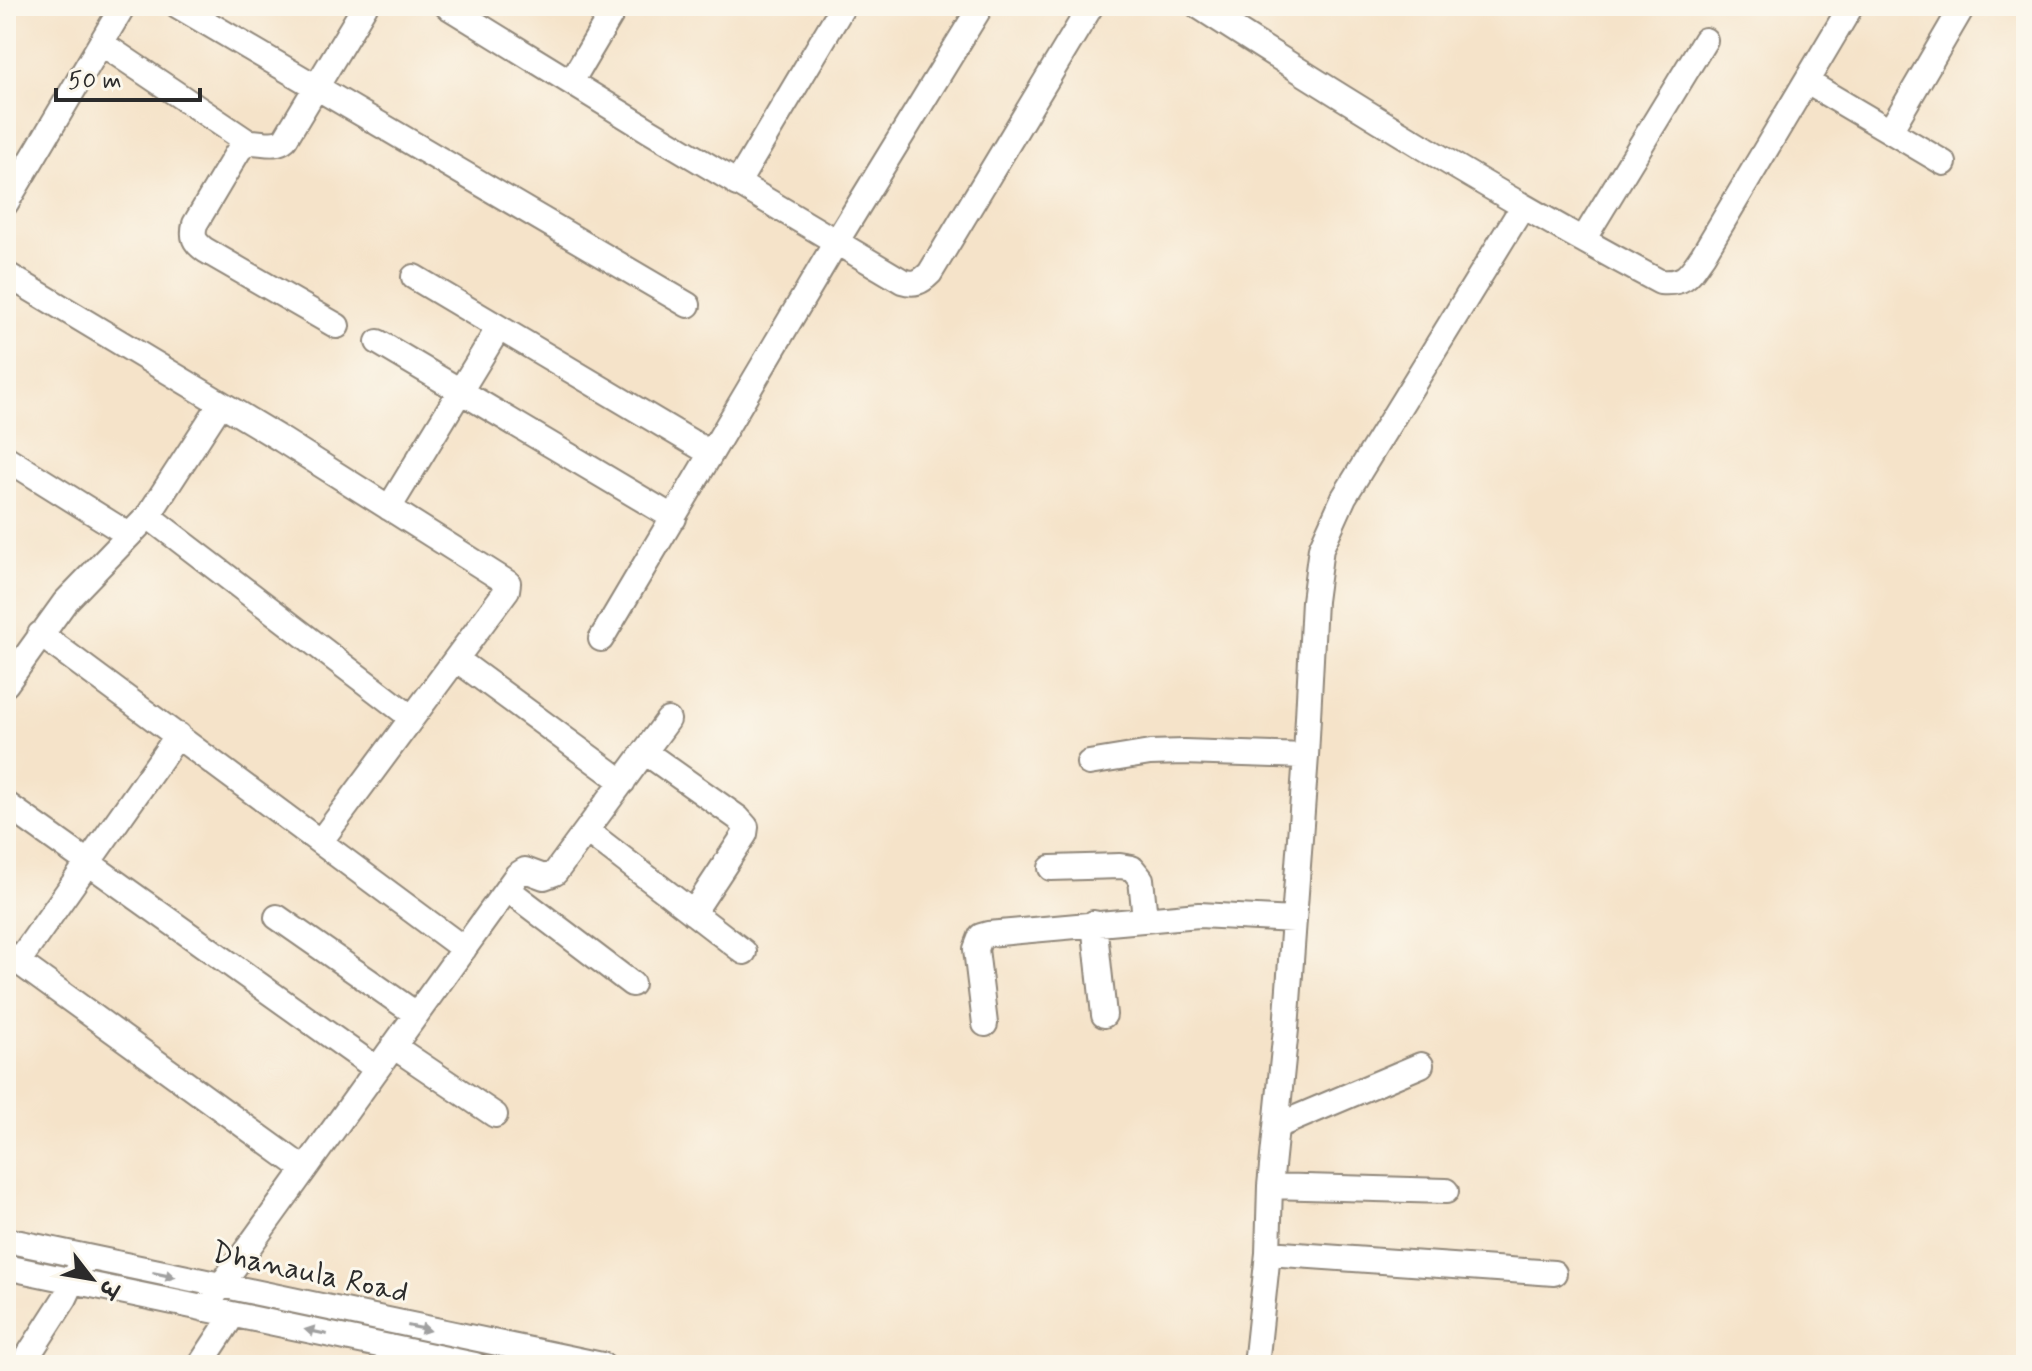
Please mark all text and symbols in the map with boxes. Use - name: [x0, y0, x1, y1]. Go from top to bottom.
- scale bar: [56, 52, 200, 102]
- text: 50 m: [68, 66, 122, 97]
- street label: Dhanaula Road: [209, 1233, 411, 1313]
- north arrow: [52, 1239, 132, 1319]
- one-way arrow: [152, 1269, 177, 1282]
- text: उ: [90, 1273, 124, 1304]
- one-way arrow: [406, 1322, 431, 1335]
- one-way arrow: [304, 1326, 329, 1338]

